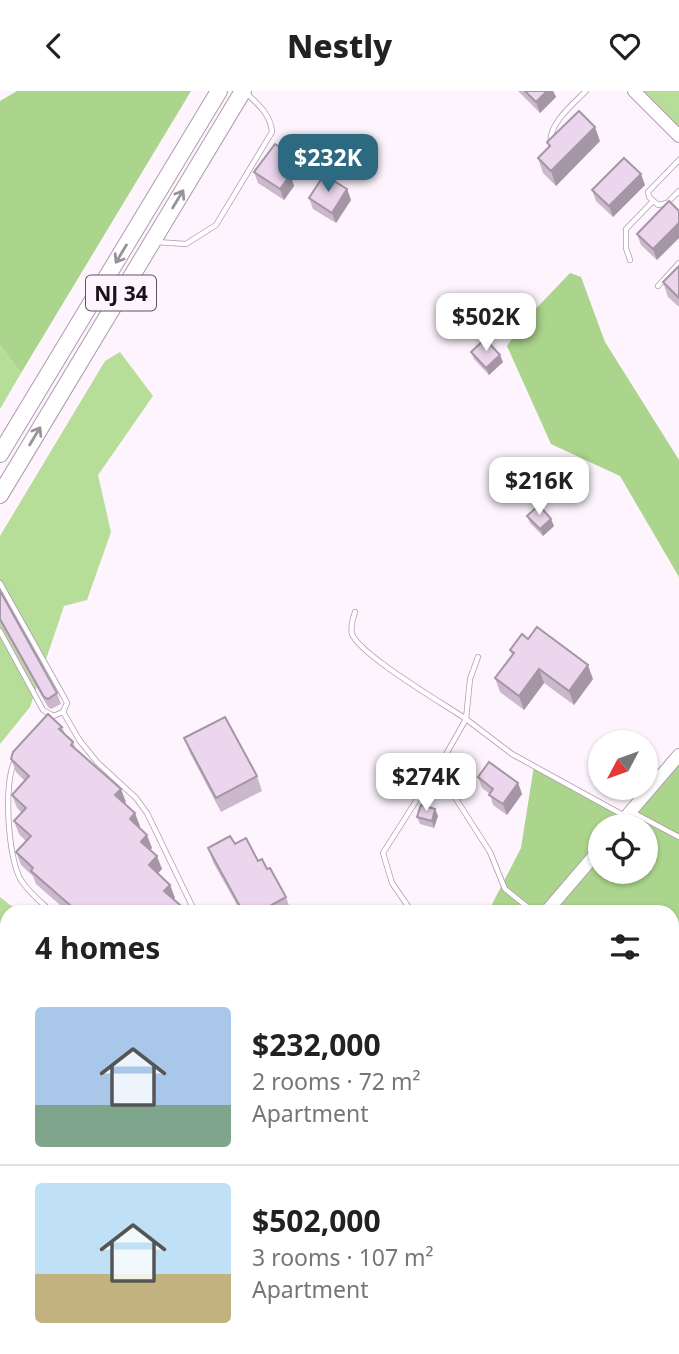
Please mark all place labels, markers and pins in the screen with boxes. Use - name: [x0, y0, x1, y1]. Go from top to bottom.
- pin: $232K: [279, 134, 377, 194]
- pin: $502K: [437, 293, 535, 353]
- pin: $216K: [490, 457, 588, 517]
- pin: $274K: [377, 753, 475, 813]

